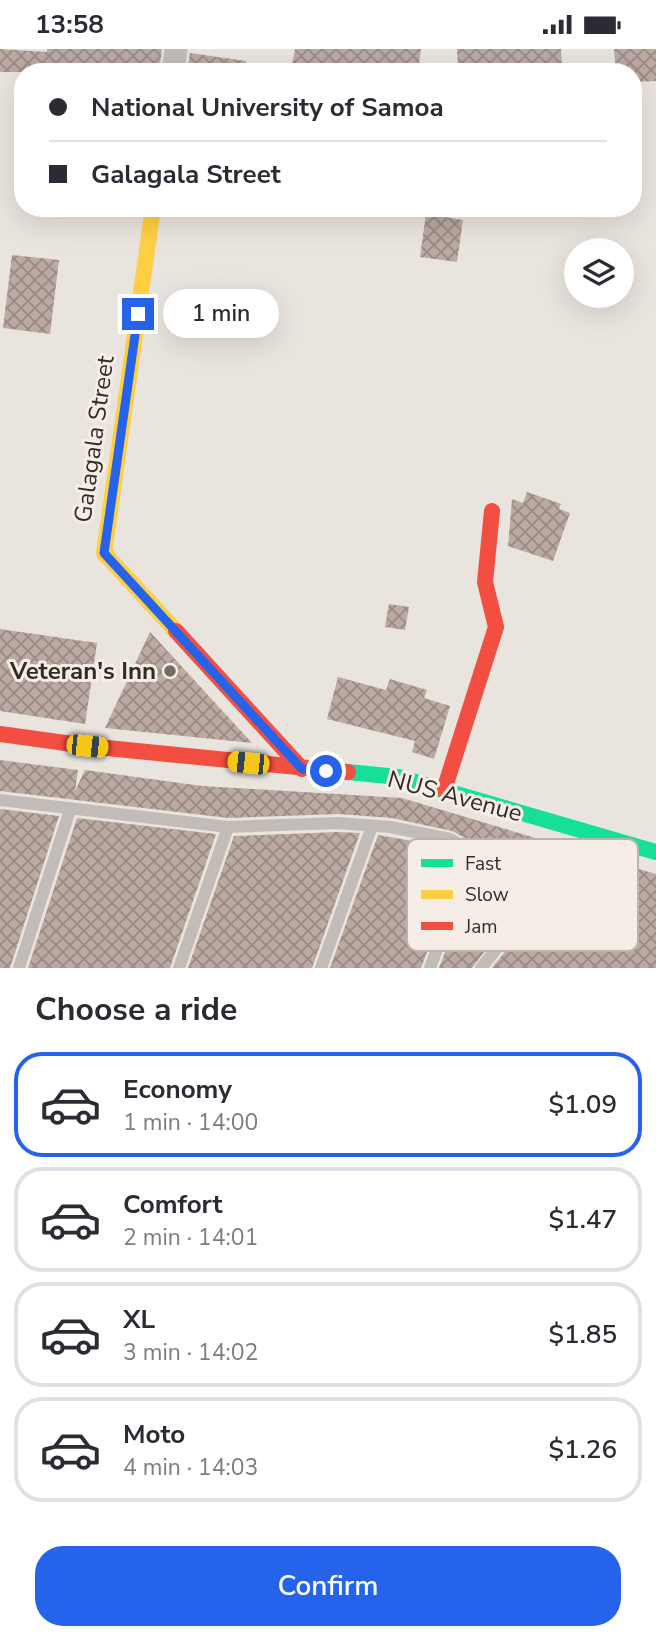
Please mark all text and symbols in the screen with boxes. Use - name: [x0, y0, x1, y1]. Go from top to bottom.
- text: 13:58: [35, 7, 104, 42]
- text: National University of Samoa: [91, 90, 444, 125]
- text: Galagala Street: [91, 157, 281, 192]
- map controls: [564, 238, 634, 308]
- button: layers: [564, 238, 634, 308]
- callout: 1 min: [162, 289, 278, 339]
- route end: [122, 298, 154, 330]
- text: 1 min: [192, 298, 250, 329]
- street label: Galagala Street: [66, 353, 122, 525]
- place label: Veteran's Inn: [9, 655, 156, 687]
- marker: Veteran's Inn: [162, 663, 178, 679]
- car: [66, 733, 109, 759]
- car: [227, 750, 270, 776]
- route start: [310, 755, 342, 787]
- street label: NUS Avenue: [384, 763, 526, 829]
- legend: [407, 839, 638, 951]
- text: Fast: [465, 851, 501, 877]
- text: Slow: [465, 882, 509, 908]
- text: Jam: [464, 914, 498, 940]
- text: Choose a ride: [35, 988, 237, 1031]
- text: Economy: [123, 1072, 232, 1107]
- icon: car: [39, 1073, 102, 1136]
- text: $1.09: [548, 1087, 617, 1122]
- text: 1 min · 14:00: [123, 1107, 258, 1138]
- text: Comfort: [123, 1187, 223, 1222]
- icon: car: [39, 1188, 102, 1251]
- text: $1.47: [548, 1202, 617, 1237]
- text: 2 min · 14:01: [123, 1222, 258, 1253]
- text: XL: [123, 1302, 155, 1337]
- icon: car: [39, 1303, 102, 1366]
- text: $1.85: [548, 1317, 617, 1352]
- text: 3 min · 14:02: [123, 1337, 258, 1368]
- text: Moto: [123, 1417, 185, 1452]
- icon: car: [39, 1418, 102, 1481]
- text: $1.26: [548, 1432, 617, 1467]
- text: 4 min · 14:03: [123, 1452, 258, 1483]
- button: Confirm: [35, 1546, 621, 1626]

